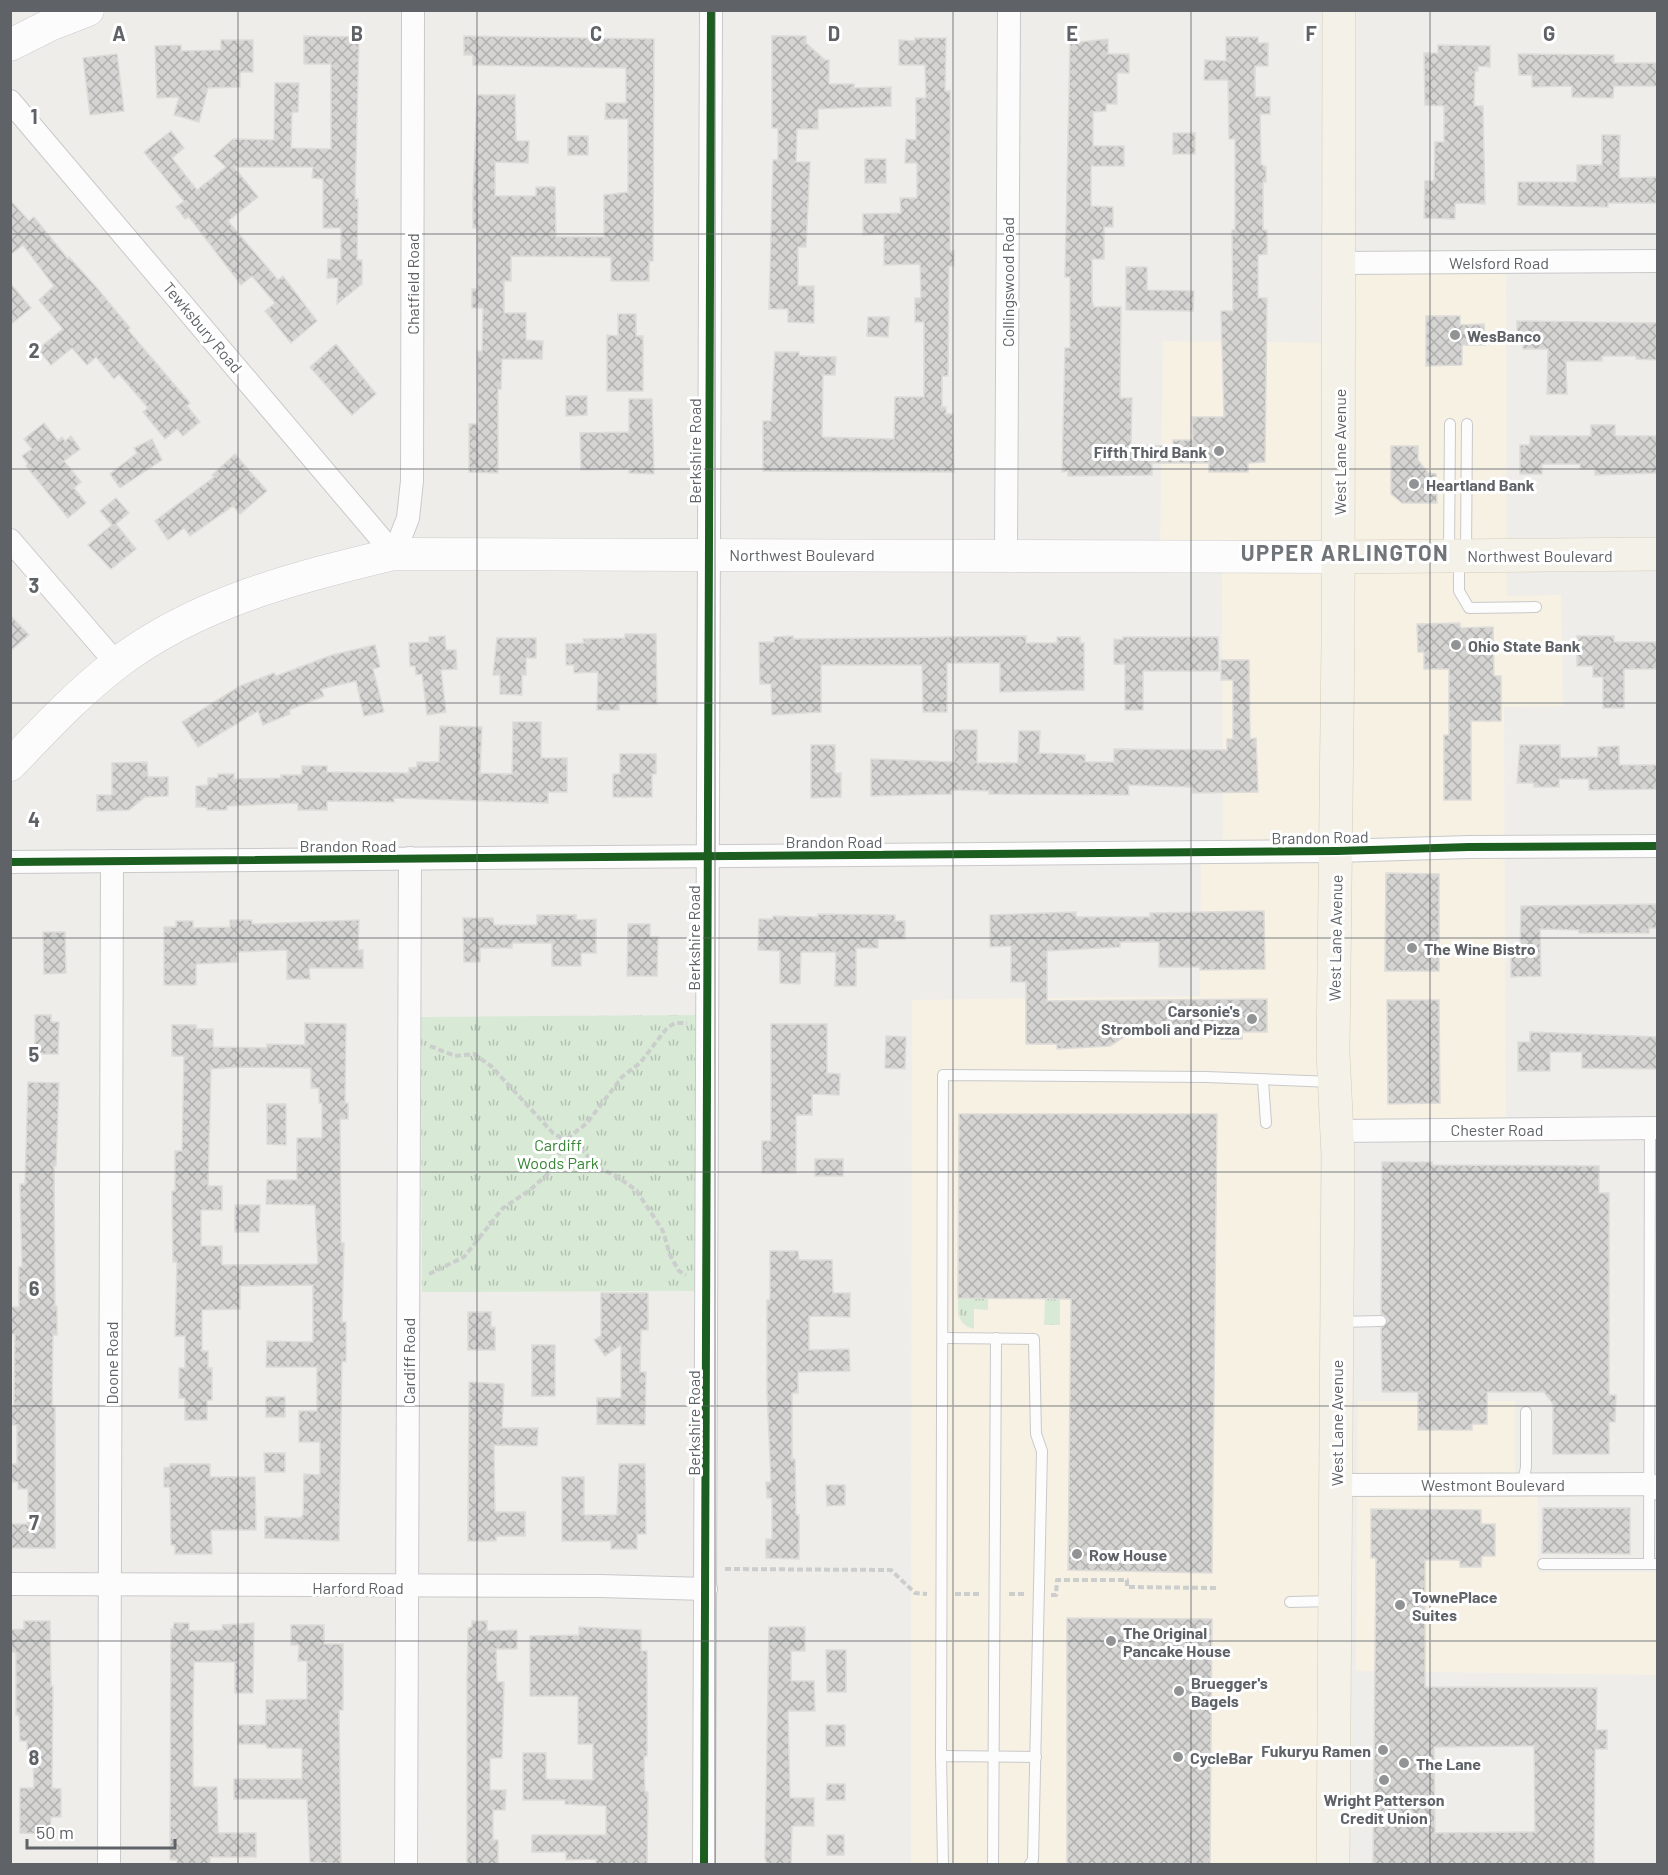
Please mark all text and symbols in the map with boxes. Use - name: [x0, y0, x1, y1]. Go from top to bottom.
- text: A: [112, 21, 126, 45]
- text: B: [351, 21, 363, 45]
- text: C: [590, 21, 602, 45]
- text: D: [828, 21, 840, 45]
- text: E: [1066, 21, 1078, 45]
- text: F: [1305, 21, 1317, 45]
- text: G: [1543, 21, 1555, 45]
- text: 1: [30, 104, 38, 128]
- street label: Collingswood Road: [998, 217, 1017, 347]
- street label: Chatfield Road: [403, 233, 422, 335]
- street label: Welsford Road: [1449, 253, 1549, 272]
- street label: Tewksbury Road: [159, 278, 247, 376]
- place label: WesBanco: [1467, 326, 1541, 345]
- marker: WesBanco: [1448, 328, 1462, 342]
- text: 2: [28, 338, 40, 362]
- street label: West Lane Avenue: [1330, 389, 1349, 515]
- street label: Berkshire Road: [685, 398, 704, 504]
- place label: Fifth Third Bank: [1094, 442, 1207, 461]
- marker: Fifth Third Bank: [1212, 444, 1226, 458]
- place label: Heartland Bank: [1426, 475, 1535, 494]
- marker: Heartland Bank: [1407, 477, 1421, 491]
- district label: UPPER ARLINGTON: [1241, 539, 1449, 565]
- street label: Northwest Boulevard: [729, 545, 875, 564]
- street label: Northwest Boulevard: [1467, 546, 1613, 565]
- text: 3: [29, 573, 39, 597]
- place label: Ohio State Bank: [1468, 636, 1581, 655]
- marker: Ohio State Bank: [1449, 638, 1463, 652]
- text: 4: [28, 807, 40, 831]
- street label: Brandon Road: [1271, 827, 1369, 847]
- street label: Brandon Road: [785, 832, 883, 851]
- street label: Brandon Road: [299, 836, 397, 855]
- street label: West Lane Avenue: [1324, 874, 1346, 1002]
- street label: Berkshire Road: [684, 885, 703, 991]
- place label: The Wine Bistro: [1424, 939, 1536, 958]
- marker: The Wine Bistro: [1405, 941, 1419, 955]
- place label: Carsonie's Stromboli and Pizza: [1101, 1001, 1240, 1038]
- marker: Carsonie's Stromboli and Pizza: [1245, 1012, 1259, 1026]
- text: 5: [29, 1042, 40, 1066]
- street label: Chester Road: [1451, 1120, 1543, 1139]
- park label: Cardiff Woods Park: [517, 1135, 599, 1172]
- text: 6: [29, 1276, 40, 1300]
- street label: Cardiff Road: [399, 1318, 418, 1404]
- street label: Doone Road: [102, 1322, 121, 1404]
- street label: West Lane Avenue: [1327, 1360, 1346, 1486]
- street label: Berkshire Road: [684, 1370, 703, 1476]
- street label: Westmont Boulevard: [1421, 1475, 1565, 1494]
- text: 7: [29, 1510, 39, 1534]
- place label: Row House: [1089, 1545, 1168, 1564]
- marker: Row House: [1070, 1547, 1084, 1561]
- street label: Harford Road: [312, 1578, 404, 1597]
- place label: TownePlace Suites: [1412, 1587, 1498, 1624]
- marker: TownePlace Suites: [1393, 1598, 1407, 1612]
- place label: The Original Pancake House: [1123, 1623, 1231, 1660]
- marker: The Original Pancake House: [1104, 1634, 1118, 1648]
- place label: Bruegger's Bagels: [1191, 1673, 1268, 1710]
- marker: Bruegger's Bagels: [1172, 1684, 1186, 1698]
- place label: Fukuryu Ramen: [1261, 1741, 1371, 1760]
- marker: Fukuryu Ramen: [1376, 1743, 1390, 1757]
- text: 8: [29, 1745, 40, 1769]
- place label: CycleBar: [1190, 1748, 1253, 1767]
- marker: CycleBar: [1171, 1750, 1185, 1764]
- place label: The Lane: [1416, 1754, 1481, 1773]
- marker: The Lane: [1397, 1756, 1411, 1770]
- marker: Wright Patterson Credit Union: [1377, 1773, 1391, 1787]
- place label: Wright Patterson Credit Union: [1323, 1790, 1445, 1827]
- scale bar: [27, 1812, 176, 1850]
- text: 50 m: [36, 1821, 74, 1843]

